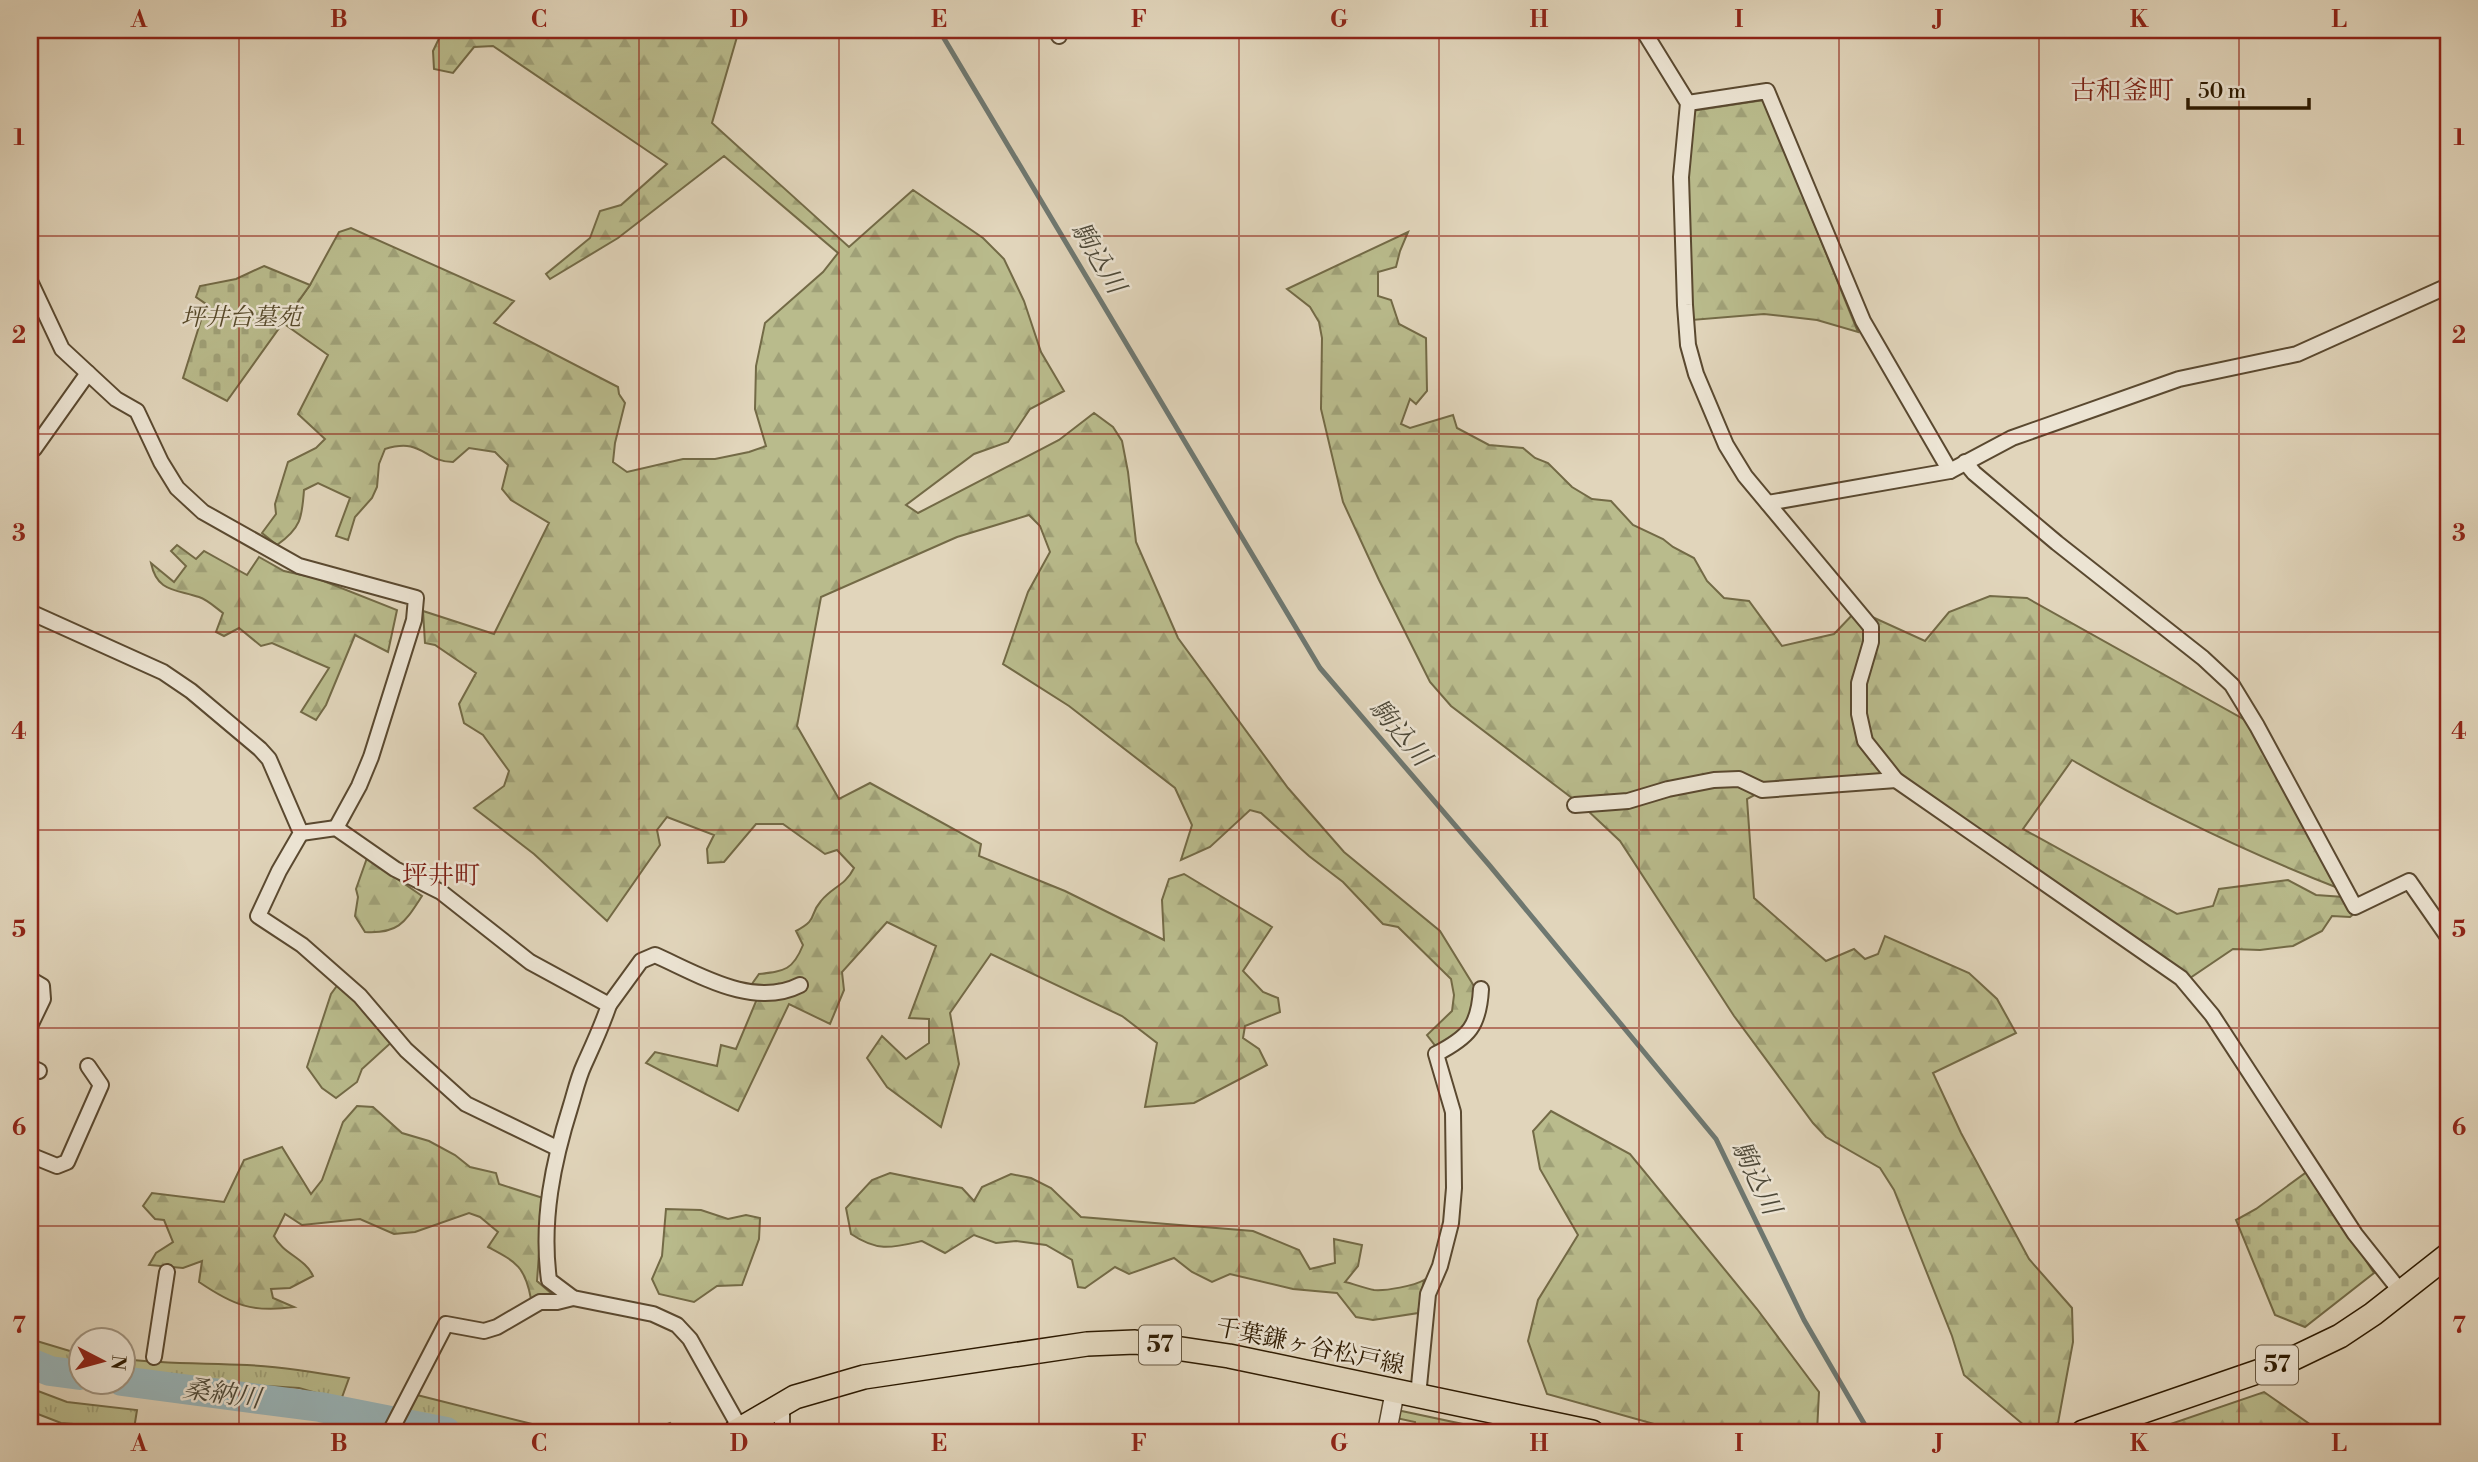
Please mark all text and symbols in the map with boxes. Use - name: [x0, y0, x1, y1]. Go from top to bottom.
- text: A: [130, 6, 148, 34]
- text: B: [330, 6, 348, 34]
- text: C: [531, 6, 547, 34]
- text: D: [730, 6, 748, 34]
- text: E: [931, 6, 947, 34]
- text: F: [1131, 6, 1147, 34]
- text: G: [1330, 6, 1348, 34]
- text: H: [1530, 6, 1549, 34]
- text: I: [1735, 6, 1744, 34]
- text: J: [1932, 6, 1944, 34]
- text: K: [2130, 6, 2149, 34]
- text: L: [2331, 6, 2347, 34]
- scale bar: [2188, 66, 2308, 110]
- district label: 古和釜町: [2070, 75, 2174, 107]
- text: 50 m: [2198, 79, 2246, 105]
- text: 1: [13, 124, 25, 152]
- text: 1: [2453, 124, 2465, 152]
- water label: 駒込川: [1064, 216, 1133, 302]
- park label: 坪井台墓苑: [181, 303, 305, 333]
- text: 2: [12, 322, 26, 350]
- text: 2: [2452, 322, 2466, 350]
- text: 3: [12, 520, 26, 548]
- text: 3: [2452, 520, 2466, 548]
- water label: 駒込川: [1363, 693, 1439, 775]
- text: 4: [11, 718, 27, 746]
- text: 4: [2451, 718, 2467, 746]
- district label: 坪井町: [402, 860, 480, 892]
- text: 5: [12, 916, 26, 944]
- text: 5: [2452, 916, 2466, 944]
- text: 6: [12, 1114, 26, 1142]
- text: 6: [2452, 1114, 2466, 1142]
- water label: 駒込川: [1725, 1136, 1789, 1223]
- text: 7: [12, 1312, 26, 1340]
- street label: 千葉鎌ヶ谷松戸線: [1213, 1312, 1407, 1382]
- text: 7: [2452, 1312, 2466, 1340]
- north arrow: [66, 1326, 136, 1396]
- road number: 57: [1139, 1326, 1181, 1364]
- road number: 57: [2256, 1346, 2298, 1384]
- text: N: [105, 1354, 131, 1371]
- water label: 桑納川: [181, 1373, 266, 1416]
- text: A: [130, 1430, 148, 1458]
- text: B: [330, 1430, 348, 1458]
- text: C: [531, 1430, 547, 1458]
- text: D: [730, 1430, 748, 1458]
- text: E: [931, 1430, 947, 1458]
- text: F: [1131, 1430, 1147, 1458]
- text: G: [1330, 1430, 1348, 1458]
- text: H: [1530, 1430, 1549, 1458]
- text: I: [1735, 1430, 1744, 1458]
- text: J: [1932, 1430, 1944, 1458]
- text: K: [2130, 1430, 2149, 1458]
- text: L: [2331, 1430, 2347, 1458]

